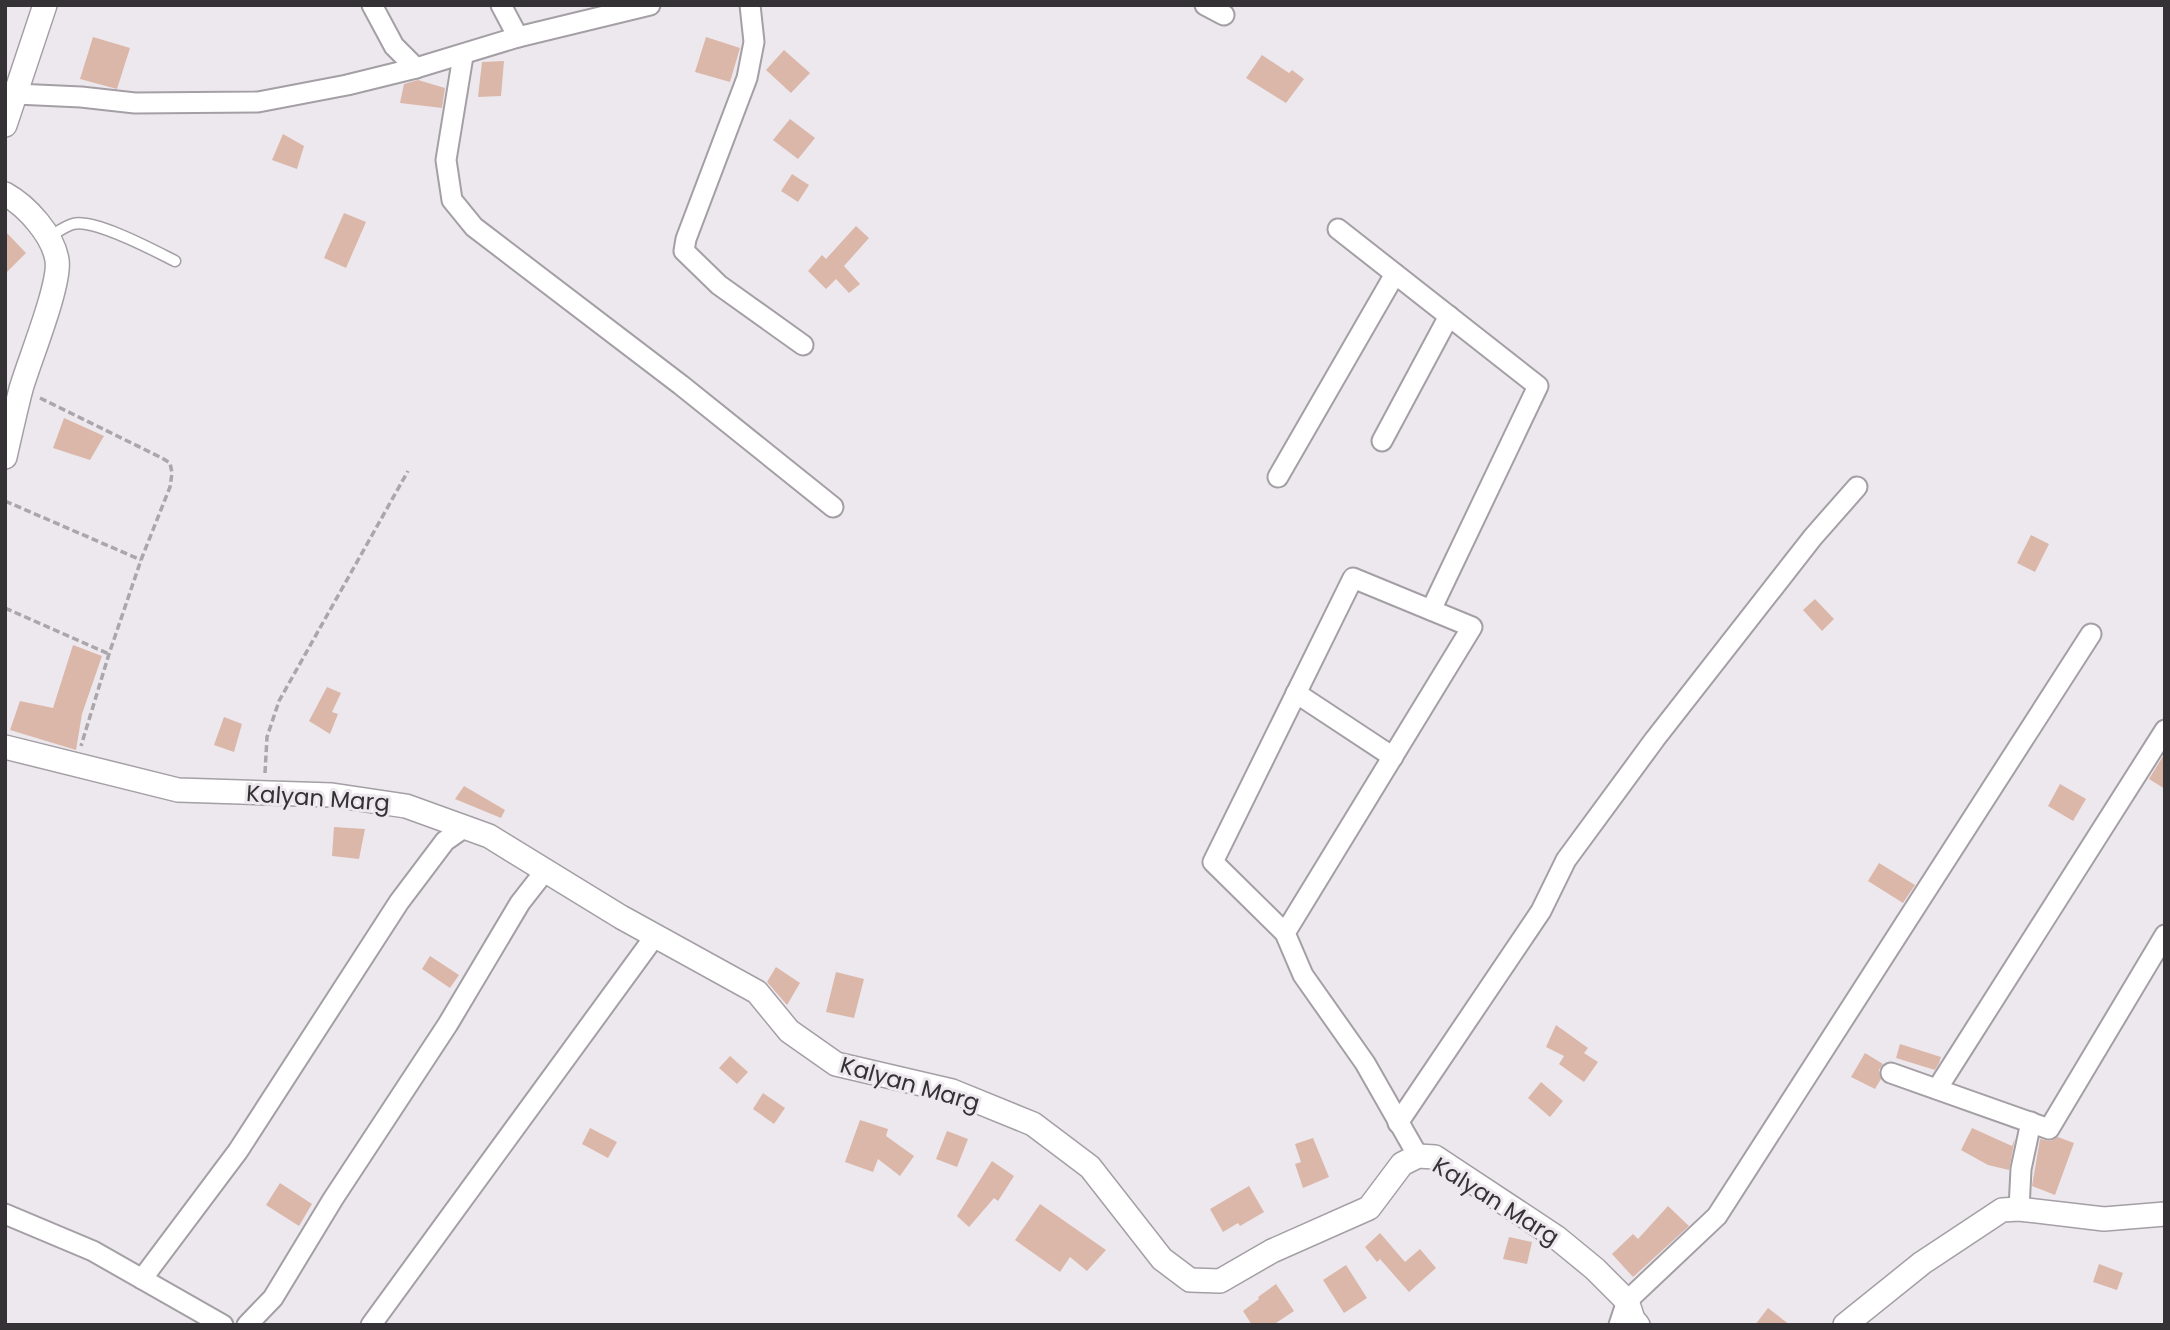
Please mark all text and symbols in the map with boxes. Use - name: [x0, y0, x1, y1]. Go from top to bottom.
- street label: Kalyan Marg: [245, 777, 391, 819]
- street label: Kalyan Marg: [836, 1049, 984, 1119]
- street label: Kalyan Marg: [1427, 1149, 1565, 1253]

